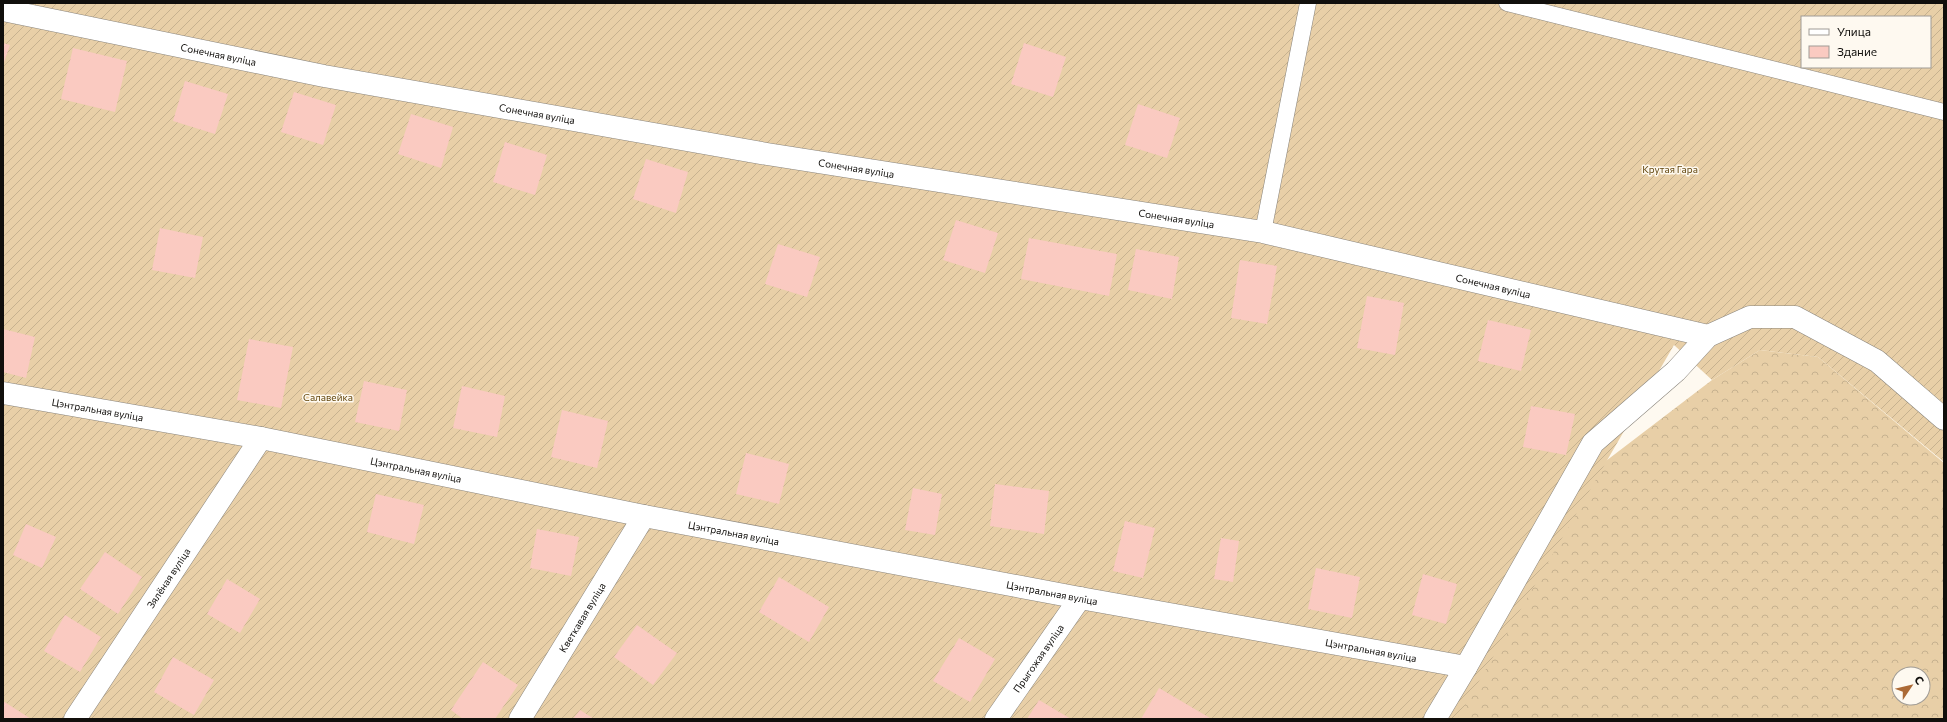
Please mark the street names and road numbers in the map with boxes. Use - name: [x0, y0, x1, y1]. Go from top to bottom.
- street label: Сонечная вуліца: [180, 41, 257, 68]
- street label: Сонечная вуліца: [498, 101, 576, 126]
- street label: Сонечная вуліца: [818, 156, 895, 180]
- street label: Сонечная вуліца: [1138, 207, 1215, 230]
- street label: Сонечная вуліца: [1454, 271, 1532, 300]
- street label: Цэнтральная вуліца: [51, 396, 144, 423]
- street label: Цэнтральная вуліца: [369, 454, 463, 485]
- street label: Цэнтральная вуліца: [687, 518, 780, 547]
- street label: Зялёная вуліца: [144, 546, 193, 610]
- street label: Цэнтральная вуліца: [1005, 578, 1099, 607]
- street label: Кветкавая вуліца: [556, 580, 608, 655]
- street label: Прыгожая вуліца: [1010, 622, 1066, 695]
- street label: Цэнтральная вуліца: [1324, 636, 1418, 664]

